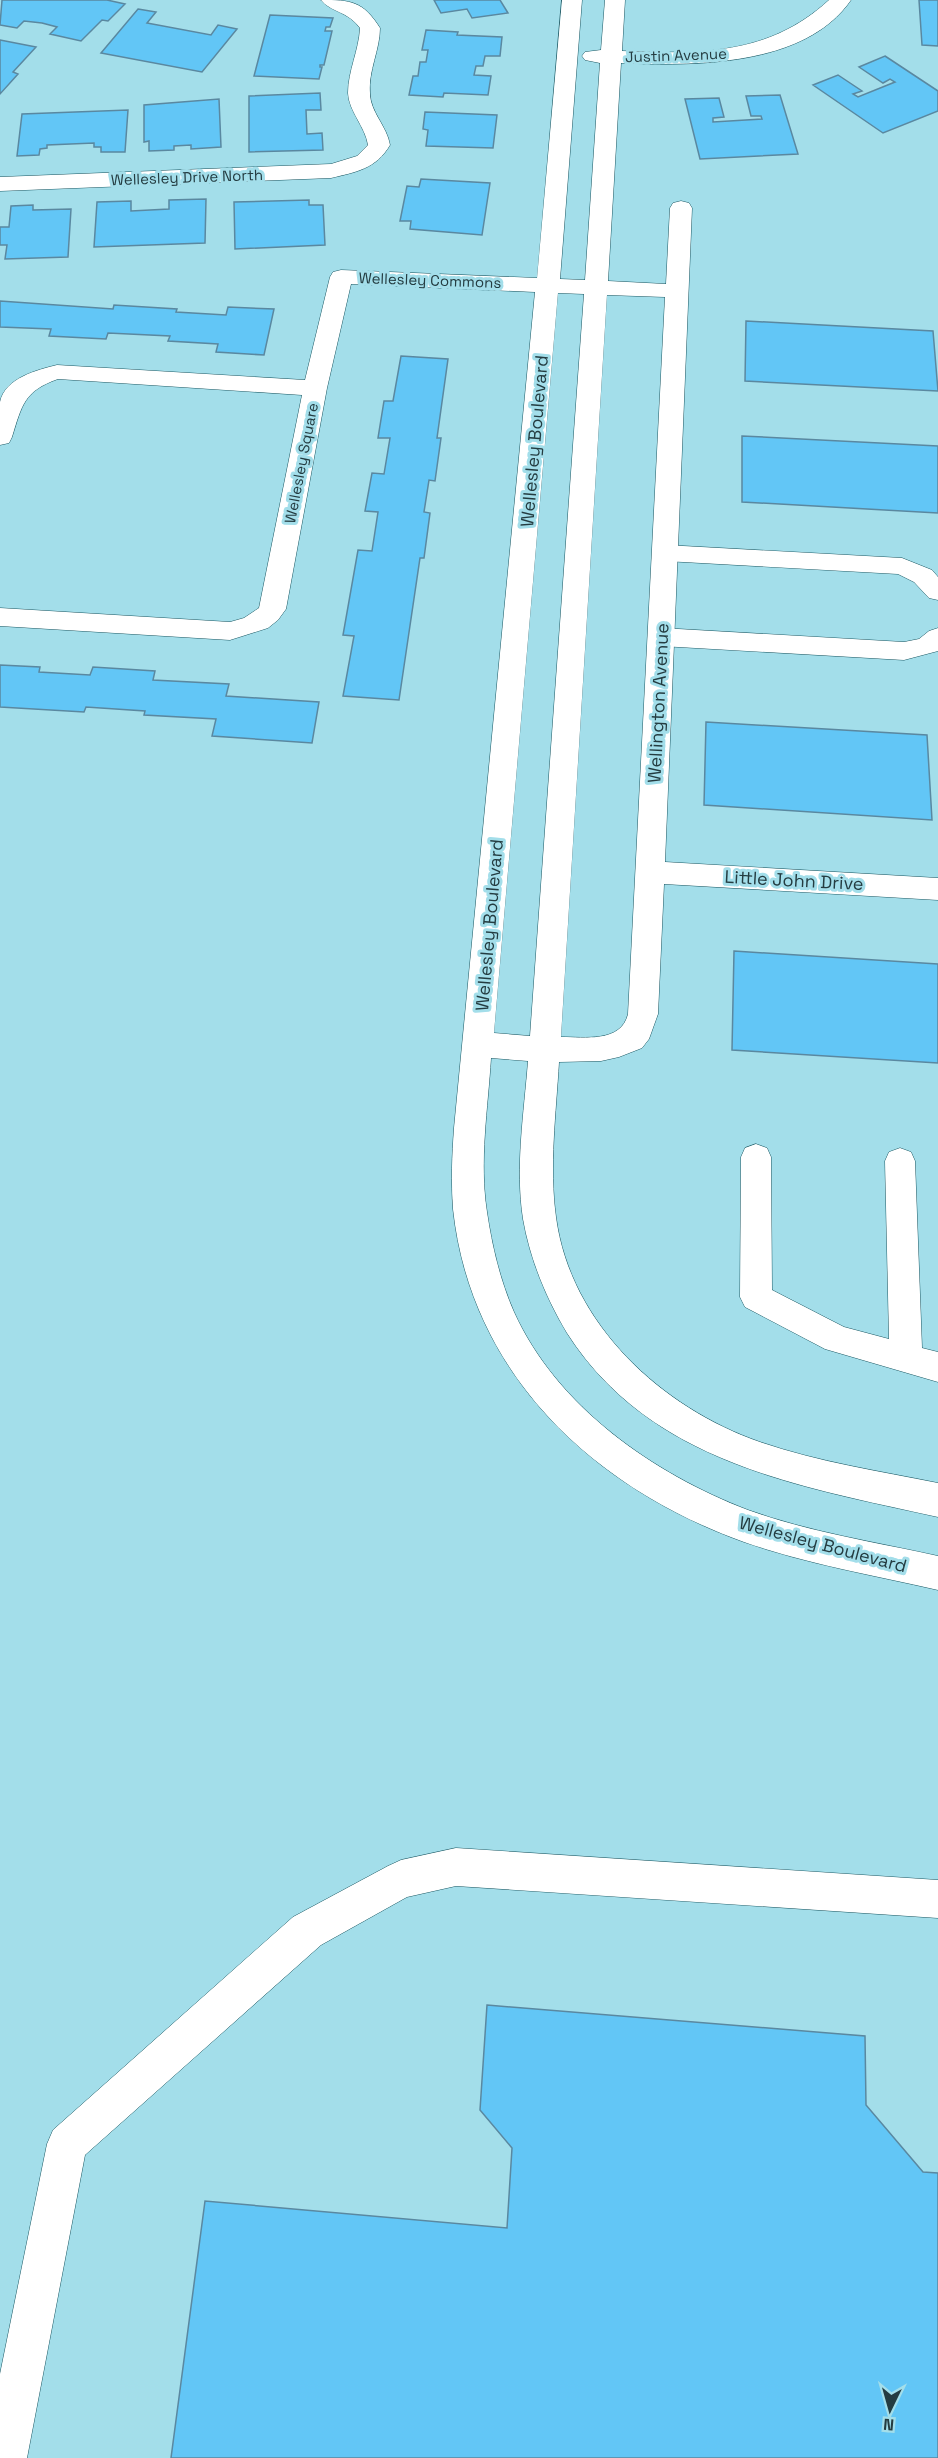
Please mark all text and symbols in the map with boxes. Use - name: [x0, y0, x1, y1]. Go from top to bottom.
- street label: Justin Avenue: [625, 44, 727, 66]
- street label: Wellesley Drive North: [111, 165, 263, 189]
- street label: Wellesley Commons: [358, 268, 502, 292]
- street label: Wellesley Boulevard: [515, 354, 553, 528]
- street label: Wellesley Square: [280, 401, 322, 525]
- street label: Wellington Avenue: [642, 622, 674, 784]
- street label: Wellesley Boulevard: [470, 838, 508, 1012]
- street label: Little John Drive: [724, 865, 864, 895]
- street label: Wellesley Boulevard: [737, 1511, 909, 1577]
- north arrow: [860, 2380, 920, 2440]
- text: N: [882, 2414, 895, 2435]

